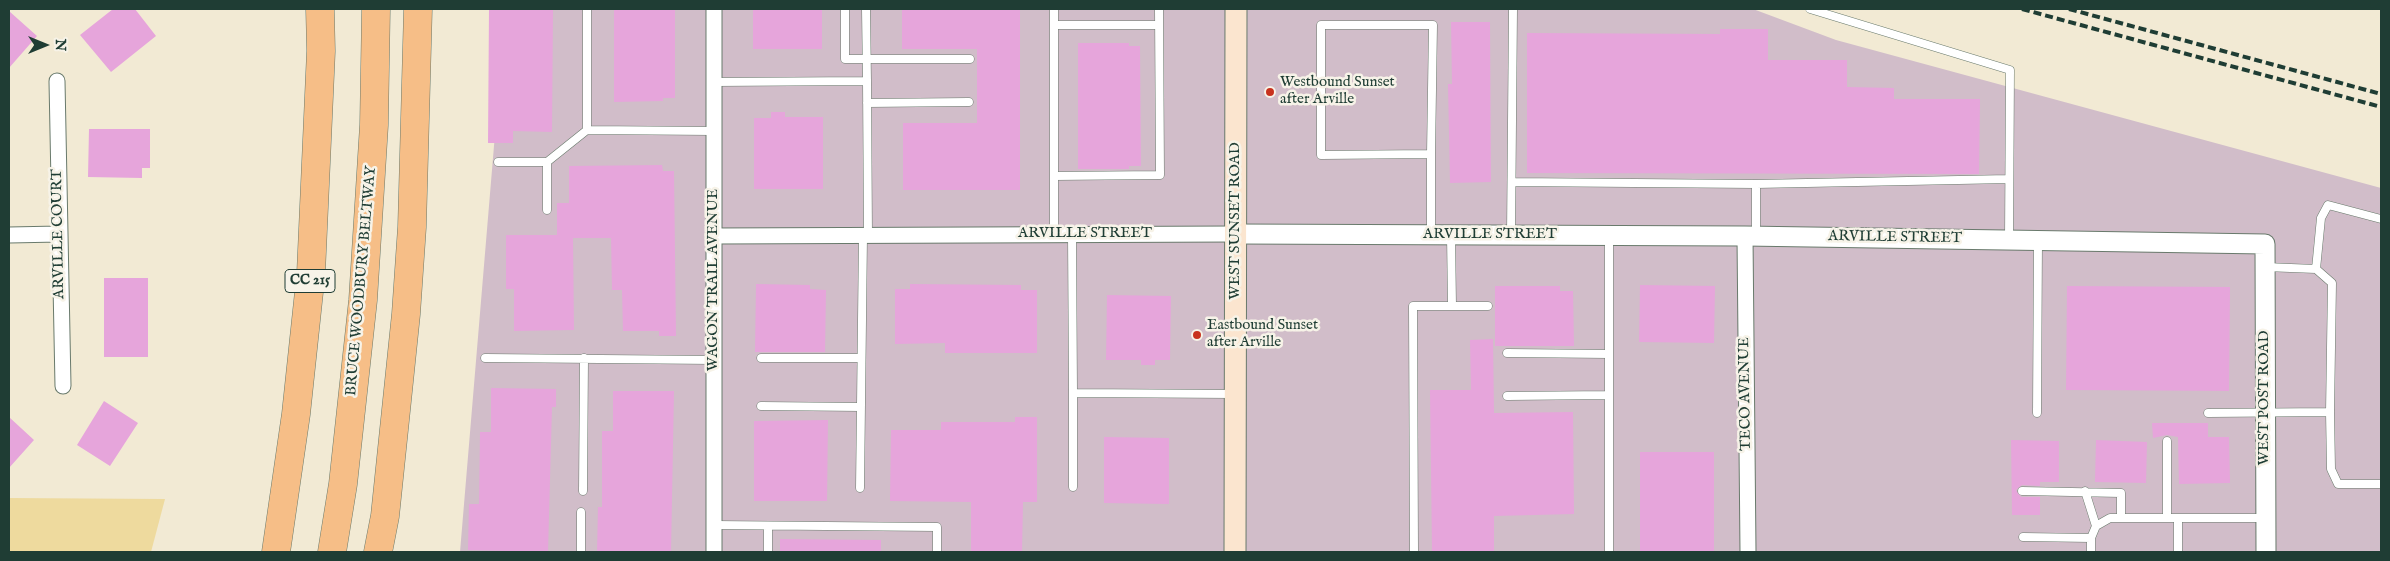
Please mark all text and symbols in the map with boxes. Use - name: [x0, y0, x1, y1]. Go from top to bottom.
- north arrow: [20, 20, 70, 70]
- text: N: [51, 39, 69, 51]
- place label: Westbound Sunset after Arville: [1280, 74, 1395, 109]
- marker: Westbound Sunset after Arville: [1264, 86, 1276, 98]
- street label: WEST SUNSET ROAD: [1227, 142, 1245, 300]
- street label: BRUCE WOODBURY BELTWAY: [343, 165, 381, 397]
- street label: ARVILLE COURT: [49, 169, 69, 299]
- street label: WAGON TRAIL AVENUE: [705, 189, 723, 371]
- street label: ARVILLE STREET: [1018, 225, 1152, 243]
- street label: ARVILLE STREET: [1423, 226, 1557, 244]
- street label: ARVILLE STREET: [1828, 228, 1962, 248]
- road number: CC 215: [285, 270, 335, 292]
- place label: Eastbound Sunset after Arville: [1207, 317, 1318, 352]
- marker: Eastbound Sunset after Arville: [1191, 329, 1203, 341]
- street label: WEST POST ROAD: [2256, 331, 2274, 465]
- street label: TECO AVENUE: [1736, 337, 1756, 451]

